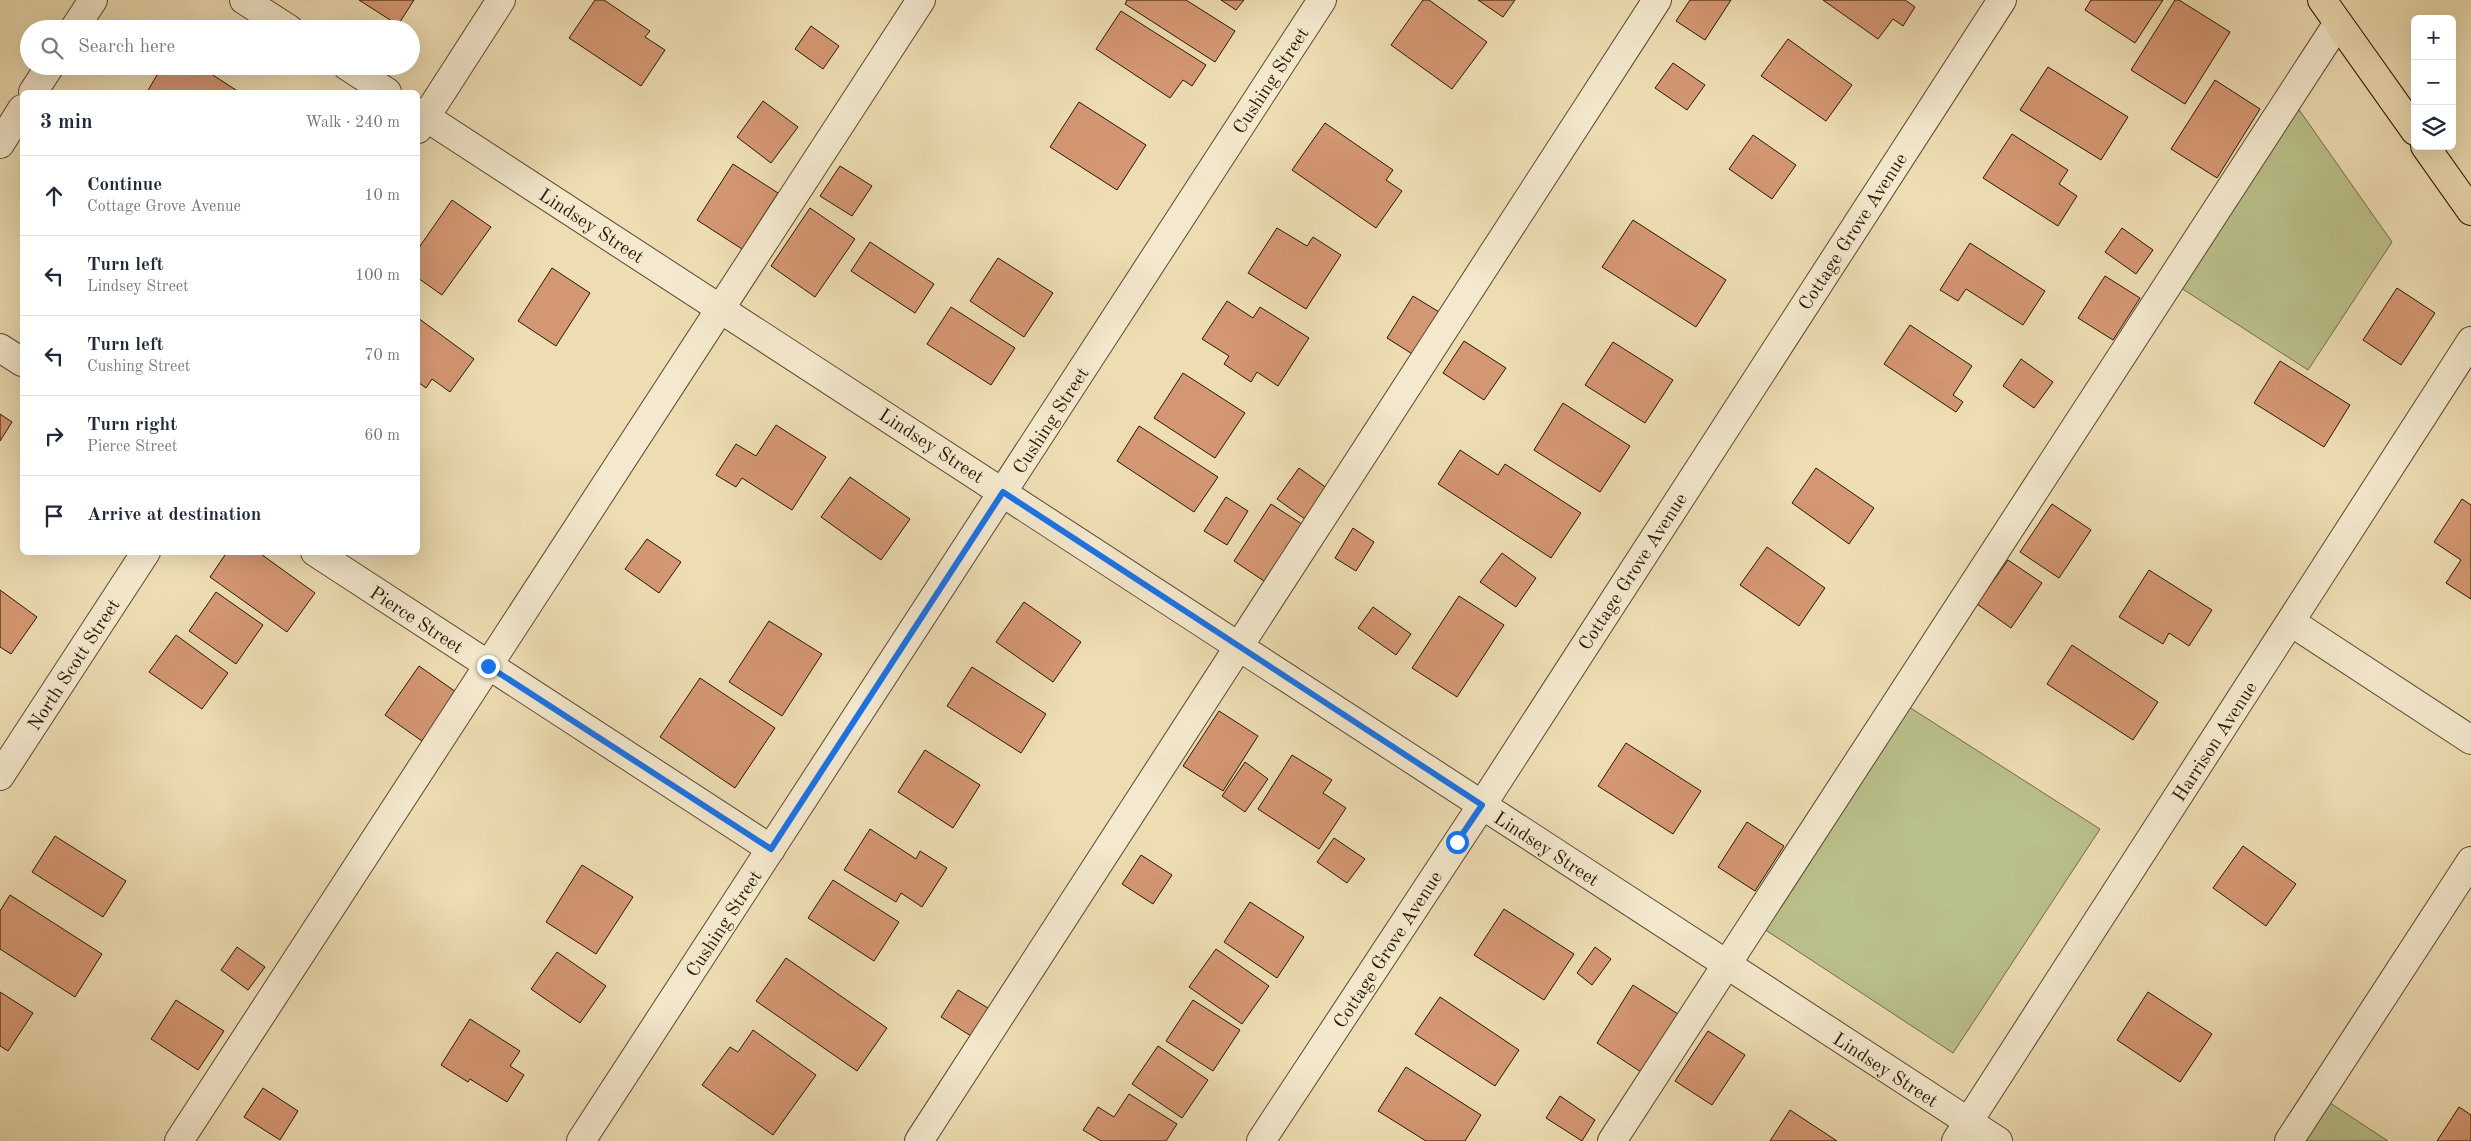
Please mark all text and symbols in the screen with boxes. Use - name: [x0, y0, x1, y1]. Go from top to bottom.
- map controls: [2411, 15, 2456, 150]
- button: +: [2411, 15, 2456, 60]
- search box: [20, 20, 420, 75]
- street label: Cushing Street: [1231, 25, 1313, 138]
- icon: search: [38, 34, 66, 62]
- text: Search here: [78, 38, 175, 57]
- button: −: [2411, 60, 2456, 105]
- button: layers: [2411, 105, 2456, 150]
- text: 3 min: [40, 112, 93, 133]
- text: Walk · 240 m: [305, 115, 400, 131]
- street label: Cottage Grove Avenue: [1796, 151, 1912, 314]
- text: Continue: [87, 176, 162, 195]
- icon: ahead: [40, 182, 68, 210]
- street label: Lindsey Street: [535, 186, 646, 268]
- text: 10 m: [364, 188, 400, 204]
- text: Cottage Grove Avenue: [87, 199, 241, 215]
- text: Turn left: [87, 256, 164, 275]
- icon: left: [40, 262, 68, 290]
- text: 100 m: [355, 268, 400, 284]
- text: Lindsey Street: [87, 279, 189, 295]
- text: Turn left: [87, 336, 164, 355]
- icon: left: [40, 342, 68, 370]
- text: 70 m: [364, 348, 400, 364]
- text: Cushing Street: [87, 359, 190, 375]
- street label: Cushing Street: [1011, 365, 1093, 478]
- street label: Lindsey Street: [875, 406, 986, 488]
- text: Turn right: [87, 416, 177, 435]
- icon: right: [40, 422, 68, 450]
- text: 60 m: [364, 428, 400, 444]
- text: Pierce Street: [87, 439, 177, 455]
- street label: Cottage Grove Avenue: [1576, 491, 1692, 654]
- icon: arrive: [40, 502, 68, 530]
- text: Arrive at destination: [87, 506, 261, 525]
- street label: Pierce Street: [365, 584, 466, 658]
- street label: North Scott Street: [26, 596, 125, 735]
- route end: [477, 655, 500, 678]
- street label: Harrison Avenue: [2170, 679, 2262, 806]
- street label: Lindsey Street: [1490, 809, 1601, 891]
- route start: [1446, 831, 1469, 854]
- street label: Cushing Street: [684, 868, 766, 981]
- street label: Cottage Grove Avenue: [1331, 869, 1447, 1032]
- street label: Lindsey Street: [1829, 1030, 1940, 1112]

